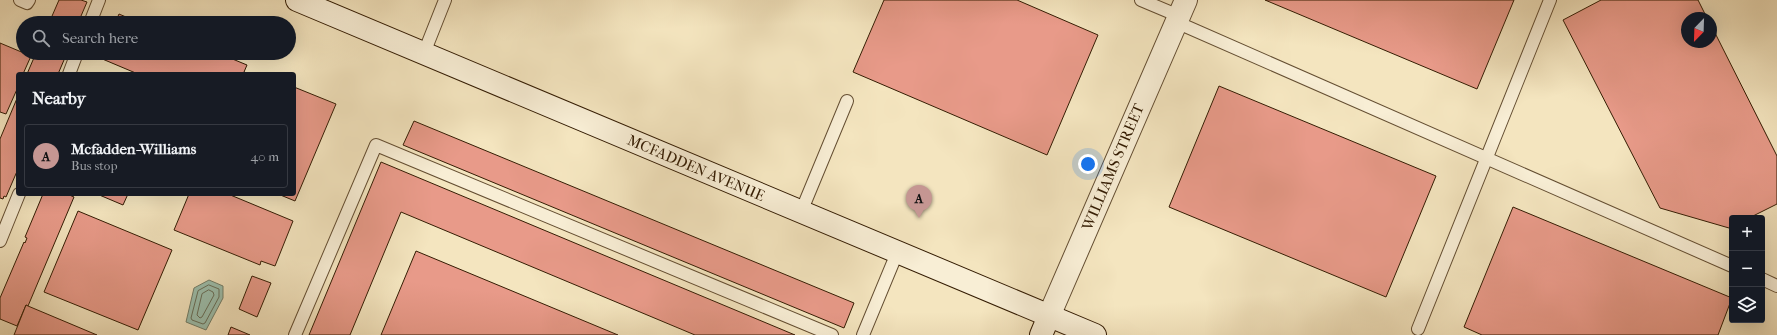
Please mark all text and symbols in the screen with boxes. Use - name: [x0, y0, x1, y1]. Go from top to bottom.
- north arrow: [1681, 12, 1717, 48]
- search box: [16, 16, 296, 60]
- icon: search: [30, 27, 52, 49]
- text: Search here: [62, 29, 138, 47]
- text: Nearby: [32, 88, 86, 108]
- street label: WILLIAMS STREET: [1078, 100, 1148, 234]
- street label: MCFADDEN AVENUE: [625, 131, 767, 205]
- text: Mcfadden-Williams: [71, 140, 196, 158]
- text: A: [42, 149, 50, 164]
- text: 40 m: [251, 149, 279, 164]
- your location: [1078, 154, 1098, 174]
- text: Bus stop: [71, 158, 117, 173]
- pin: A: [906, 185, 932, 218]
- map controls: [1729, 215, 1765, 323]
- button: +: [1729, 215, 1765, 251]
- button: −: [1729, 251, 1765, 287]
- button: layers: [1729, 287, 1765, 323]

